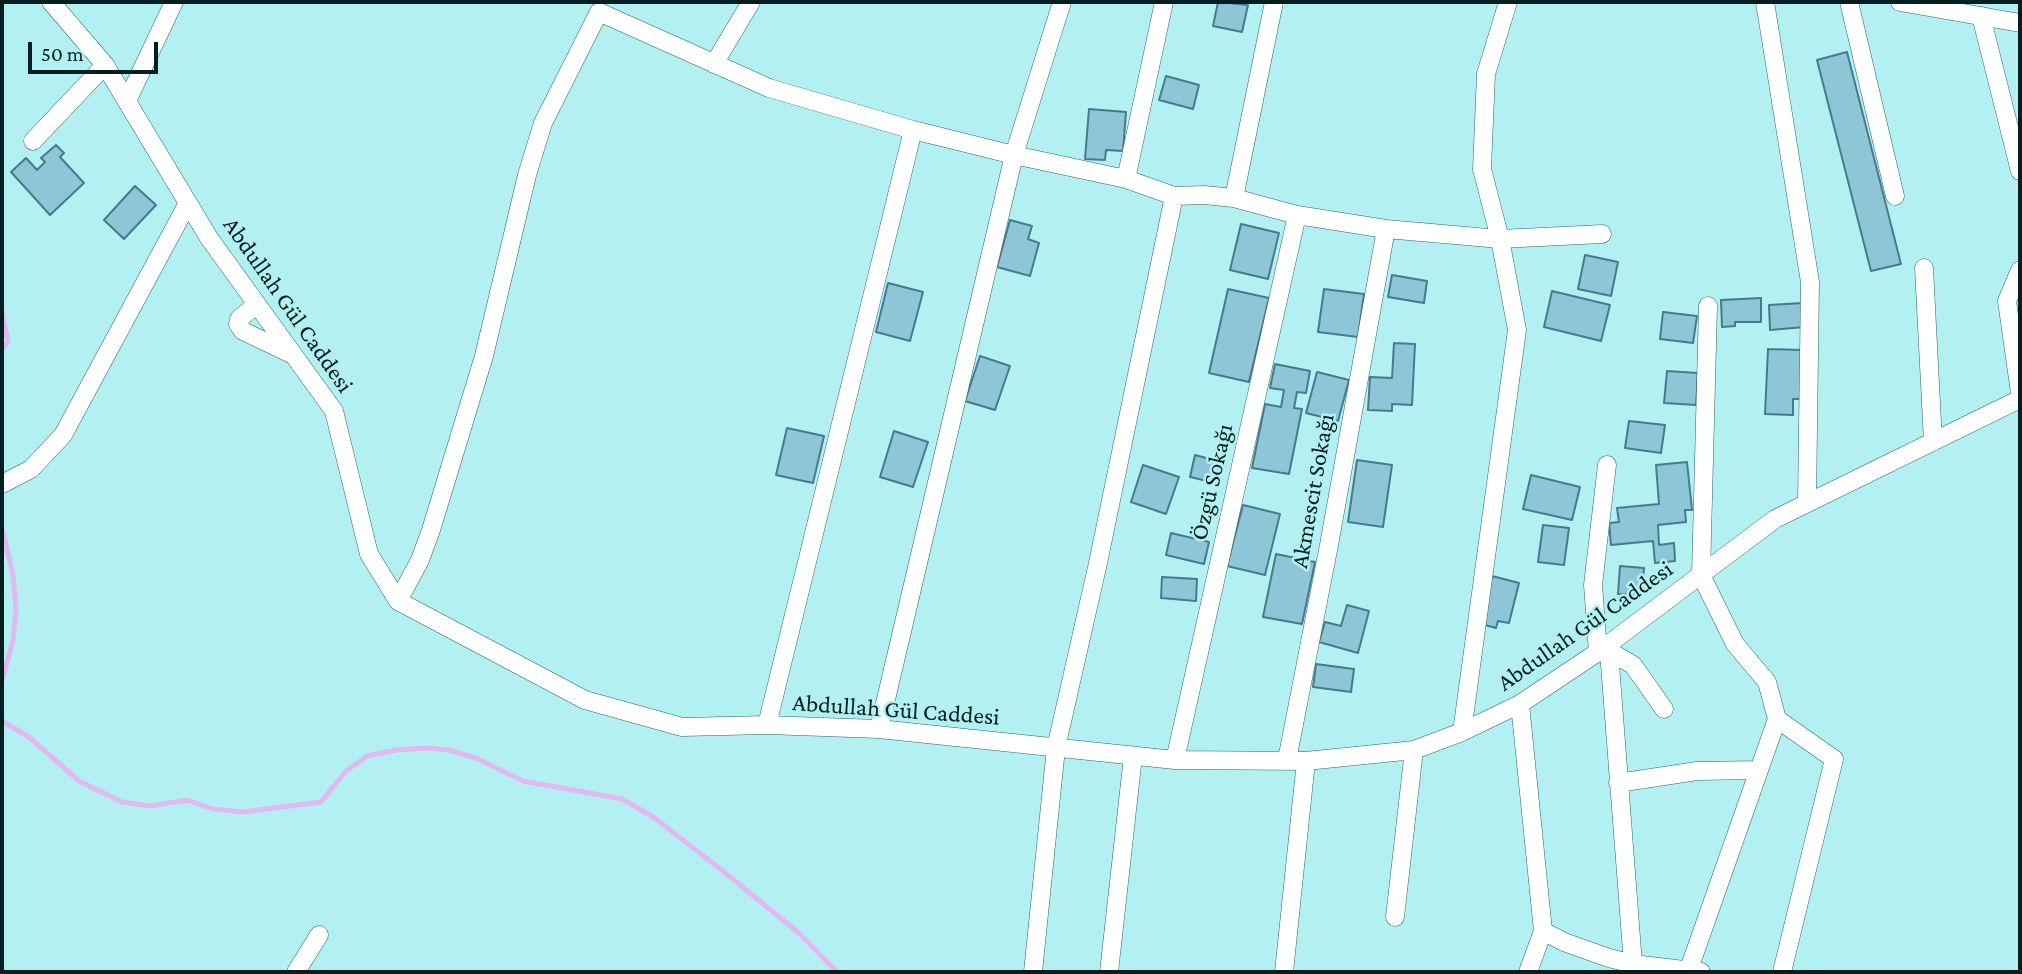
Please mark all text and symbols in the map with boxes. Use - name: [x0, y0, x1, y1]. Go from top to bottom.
- scale bar: [32, 28, 161, 72]
- text: 50 m: [41, 42, 84, 66]
- street label: Abdullah Gül Caddesi: [217, 212, 359, 398]
- street label: Akmescit Sokağı: [1285, 411, 1341, 571]
- street label: Özgü Sokağı: [1185, 421, 1239, 543]
- street label: Abdullah Gül Caddesi: [1492, 555, 1678, 697]
- street label: Abdullah Gül Caddesi: [791, 688, 1001, 732]

